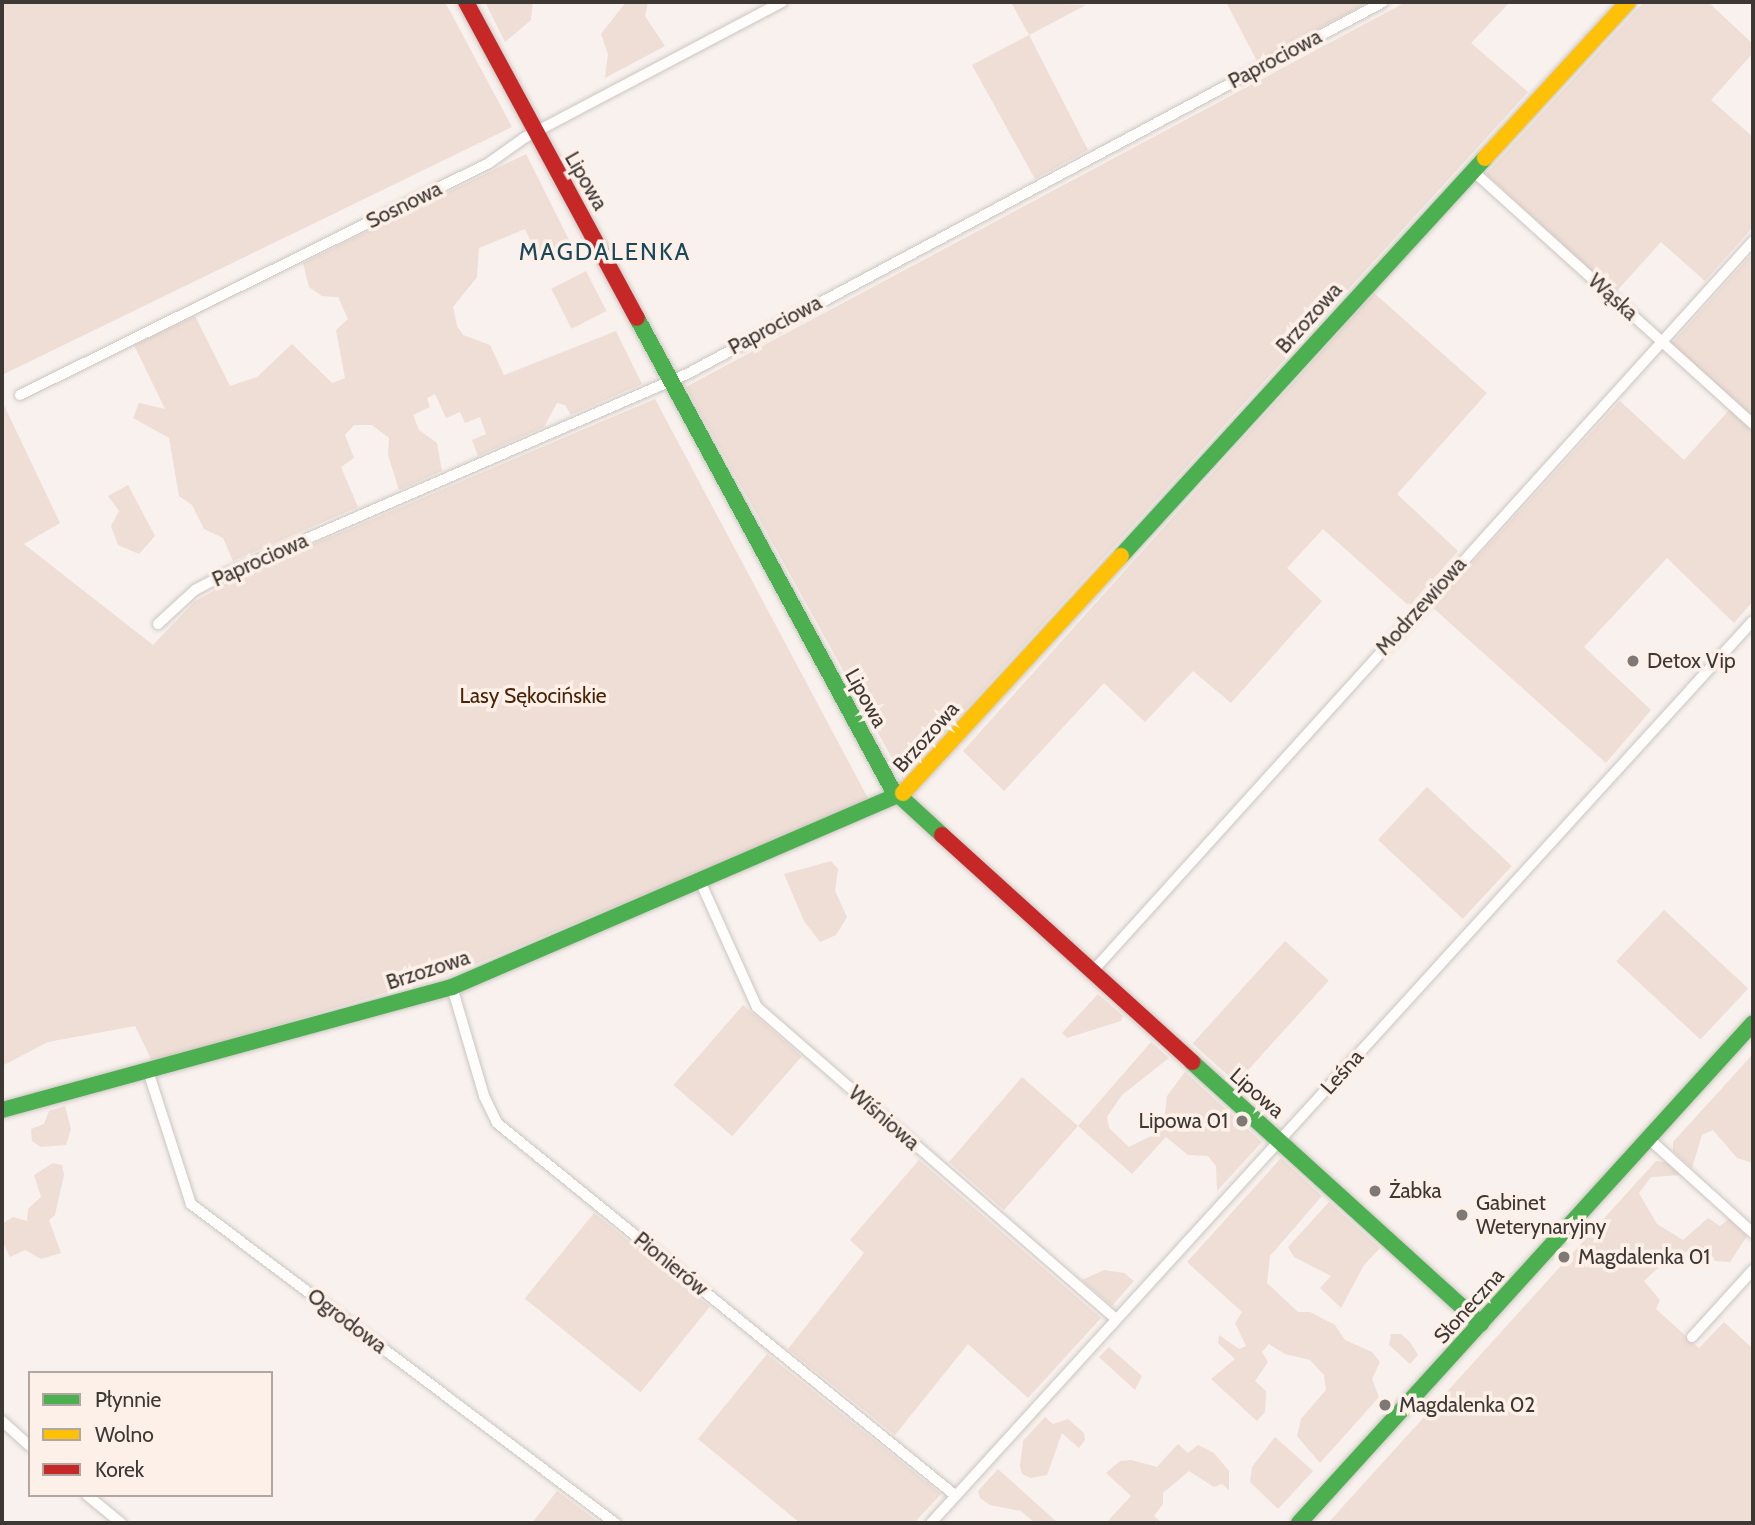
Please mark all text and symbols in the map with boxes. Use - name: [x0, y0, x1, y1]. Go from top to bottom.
- street label: Paprociowa: [1224, 24, 1326, 94]
- street label: Lipowa: [559, 147, 613, 215]
- street label: Sosnowa: [362, 176, 446, 234]
- district label: MAGDALENKA: [520, 238, 690, 266]
- street label: Wąska: [1583, 268, 1643, 326]
- street label: Brzozowa: [1271, 277, 1347, 359]
- street label: Paprociowa: [724, 290, 826, 360]
- street label: Paprociowa: [208, 528, 312, 592]
- street label: Modrzewiowa: [1370, 552, 1472, 660]
- place label: Detox Vip: [1647, 648, 1736, 674]
- marker: Detox Vip: [1625, 653, 1641, 669]
- street label: Lipowa: [840, 664, 892, 732]
- park label: Lasy Sękocińskie: [459, 683, 607, 709]
- street label: Brzozowa: [888, 696, 964, 778]
- street label: Brzozowa: [383, 945, 473, 995]
- street label: Leśna: [1315, 1044, 1369, 1100]
- street label: Lipowa: [1225, 1063, 1289, 1123]
- street label: Wiśniowa: [843, 1080, 925, 1156]
- place label: Lipowa 01: [1138, 1108, 1228, 1134]
- marker: Lipowa 01: [1234, 1113, 1250, 1129]
- place label: Żabka: [1389, 1178, 1442, 1204]
- marker: Żabka: [1367, 1183, 1383, 1199]
- place label: Gabinet Weterynaryjny: [1476, 1190, 1606, 1240]
- marker: Gabinet Weterynaryjny: [1454, 1207, 1470, 1223]
- street label: Pionierów: [629, 1227, 713, 1301]
- place label: Magdalenka 01: [1578, 1244, 1710, 1270]
- marker: Magdalenka 01: [1556, 1249, 1572, 1265]
- street label: Słoneczna: [1429, 1263, 1509, 1349]
- street label: Ogrodowa: [302, 1283, 392, 1359]
- legend: [28, 1371, 273, 1497]
- text: Płynnie: [95, 1387, 161, 1412]
- place label: Magdalenka 02: [1399, 1392, 1535, 1418]
- marker: Magdalenka 02: [1377, 1397, 1393, 1413]
- text: Wolno: [95, 1422, 154, 1447]
- text: Korek: [95, 1457, 144, 1482]

